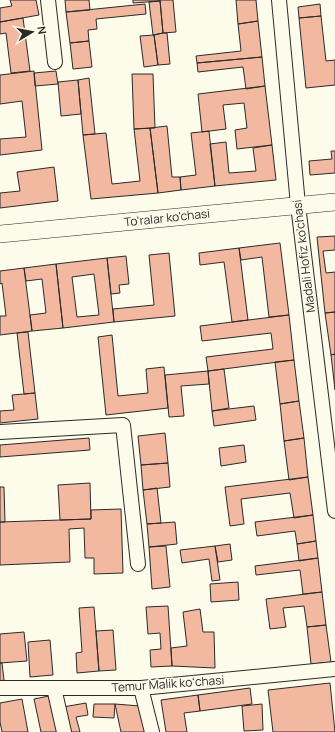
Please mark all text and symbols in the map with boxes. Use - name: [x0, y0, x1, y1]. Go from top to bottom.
- north arrow: [12, 12, 52, 52]
- text: N: [34, 25, 50, 35]
- street label: Madali Hofiz ko'chasi: [288, 199, 319, 314]
- street label: To'ralar ko'chasi: [123, 205, 211, 230]
- street label: Temur Malik koʻchasi: [111, 671, 225, 696]

